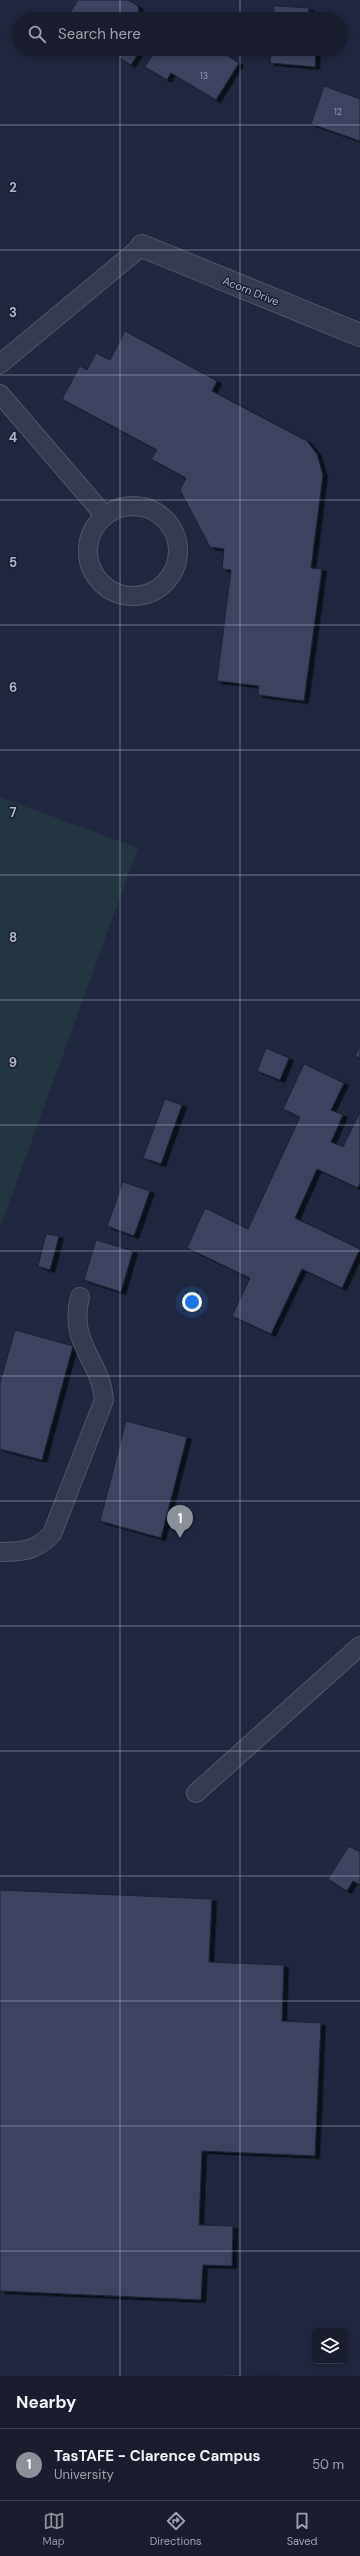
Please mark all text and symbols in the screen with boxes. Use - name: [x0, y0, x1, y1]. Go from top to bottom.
- search box: [12, 12, 348, 56]
- icon: search: [26, 23, 48, 45]
- text: Search here: [58, 24, 141, 44]
- house number: 13: [200, 70, 208, 82]
- house number: 12: [334, 106, 342, 118]
- text: 2: [9, 179, 17, 196]
- street label: Acorn Drive: [221, 273, 281, 309]
- text: 3: [9, 304, 17, 321]
- text: 4: [9, 429, 17, 446]
- text: 5: [9, 554, 17, 571]
- text: 6: [9, 679, 17, 696]
- text: 7: [10, 804, 17, 821]
- text: 8: [9, 929, 17, 946]
- text: 9: [9, 1054, 17, 1071]
- your location: [182, 1292, 202, 1312]
- pin: 1: [167, 1505, 193, 1538]
- map controls: [312, 2328, 348, 2364]
- button: layers: [312, 2328, 348, 2364]
- text: Nearby: [16, 2391, 76, 2413]
- text: TasTAFE - Clarence Campus: [54, 2446, 261, 2466]
- text: 1: [27, 2456, 31, 2473]
- text: 50 m: [312, 2456, 344, 2473]
- text: University: [54, 2466, 114, 2483]
- tab: Map: [43, 2510, 65, 2548]
- tab: Directions: [150, 2510, 202, 2548]
- tab: Saved: [287, 2510, 317, 2548]

